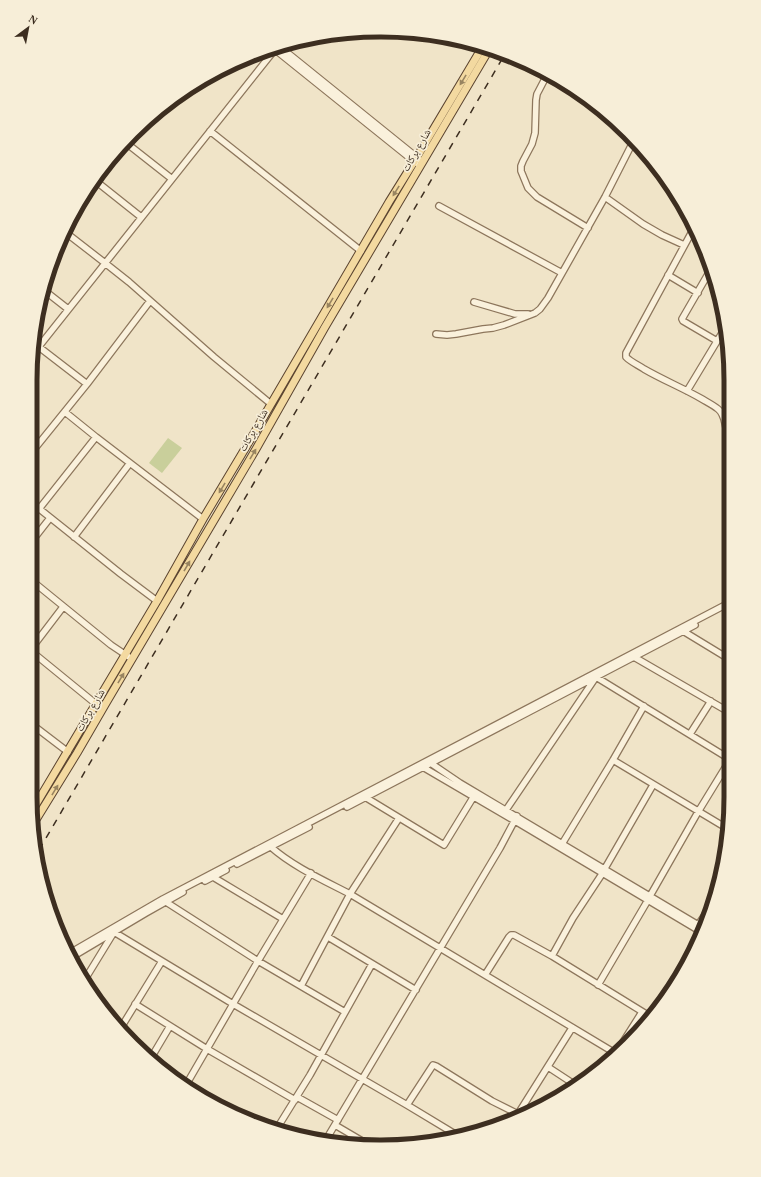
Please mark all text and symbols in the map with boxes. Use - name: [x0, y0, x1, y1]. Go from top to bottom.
- north arrow: [8, 8, 48, 48]
- text: N: [27, 12, 40, 27]
- one-way arrow: [459, 75, 467, 85]
- street label: شارع بركات: [399, 127, 434, 174]
- one-way arrow: [392, 186, 400, 196]
- one-way arrow: [327, 297, 334, 309]
- street label: شارع بركات: [236, 407, 271, 454]
- one-way arrow: [249, 448, 256, 460]
- one-way arrow: [218, 482, 225, 494]
- one-way arrow: [183, 560, 190, 572]
- one-way arrow: [117, 673, 125, 683]
- street label: شارع بركات: [73, 687, 108, 734]
- one-way arrow: [52, 784, 59, 796]

